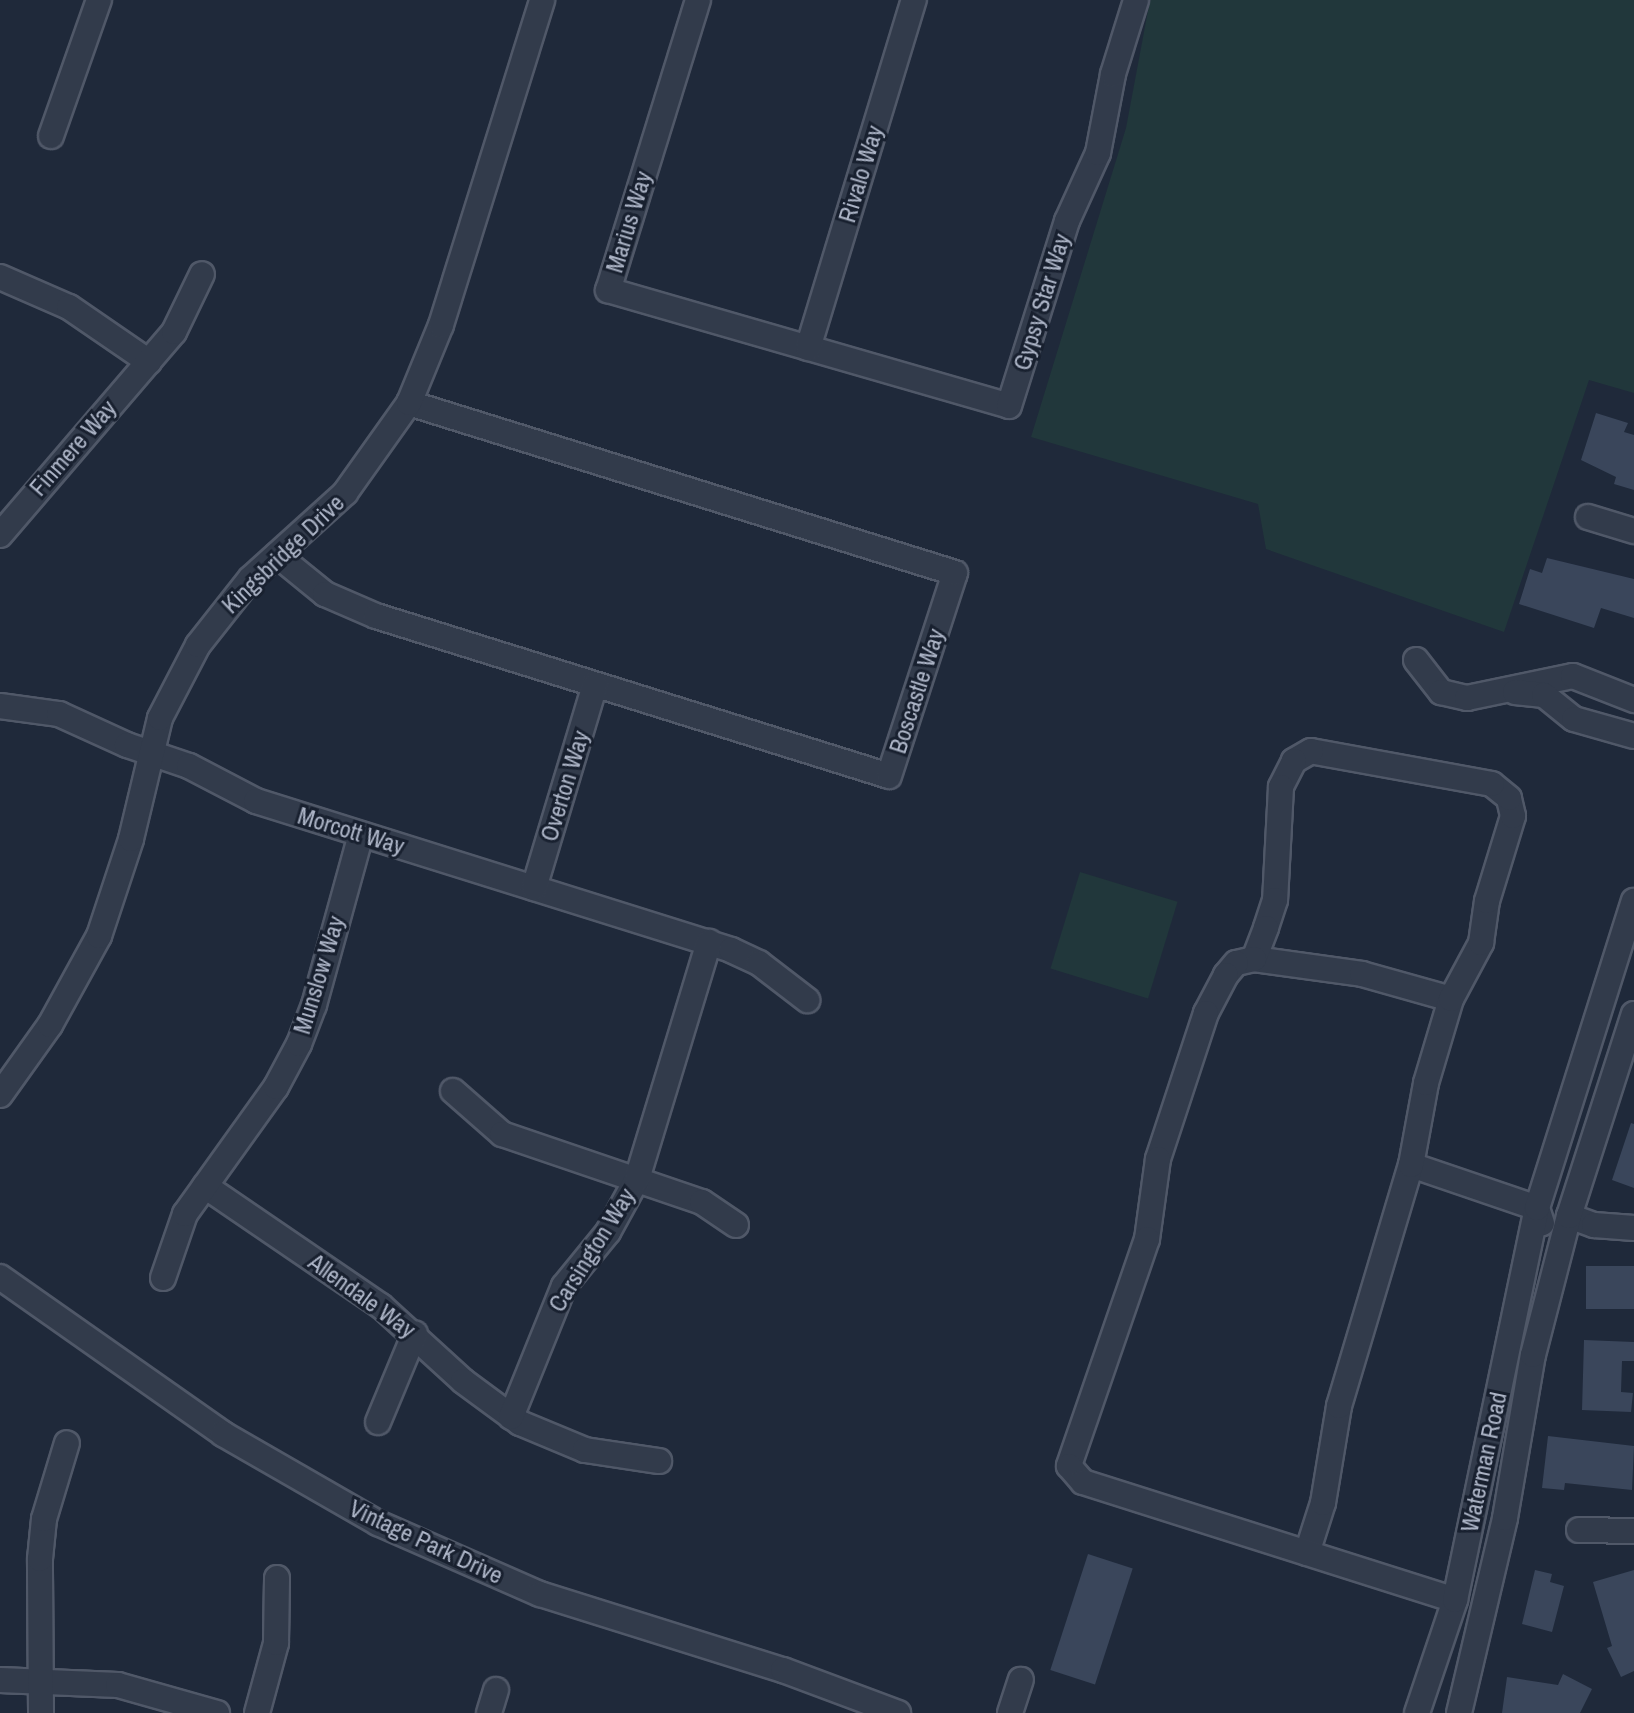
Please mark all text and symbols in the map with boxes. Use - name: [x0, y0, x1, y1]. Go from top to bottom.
- street label: Rivalo Way: [833, 122, 889, 226]
- street label: Marius Way: [600, 168, 658, 276]
- street label: Gypsy Star Way: [1008, 230, 1076, 374]
- street label: Finmere Way: [24, 394, 122, 502]
- street label: Kingsbridge Drive: [216, 489, 350, 619]
- street label: Boscastle Way: [883, 625, 951, 757]
- street label: Overton Way: [535, 727, 595, 845]
- street label: Morcott Way: [294, 801, 408, 861]
- street label: Munslow Way: [287, 913, 351, 1037]
- street label: Carsington Way: [543, 1183, 641, 1317]
- street label: Allendale Way: [303, 1248, 421, 1344]
- street label: Waterman Road: [1455, 1389, 1513, 1535]
- street label: Vintage Park Drive: [345, 1494, 507, 1590]

